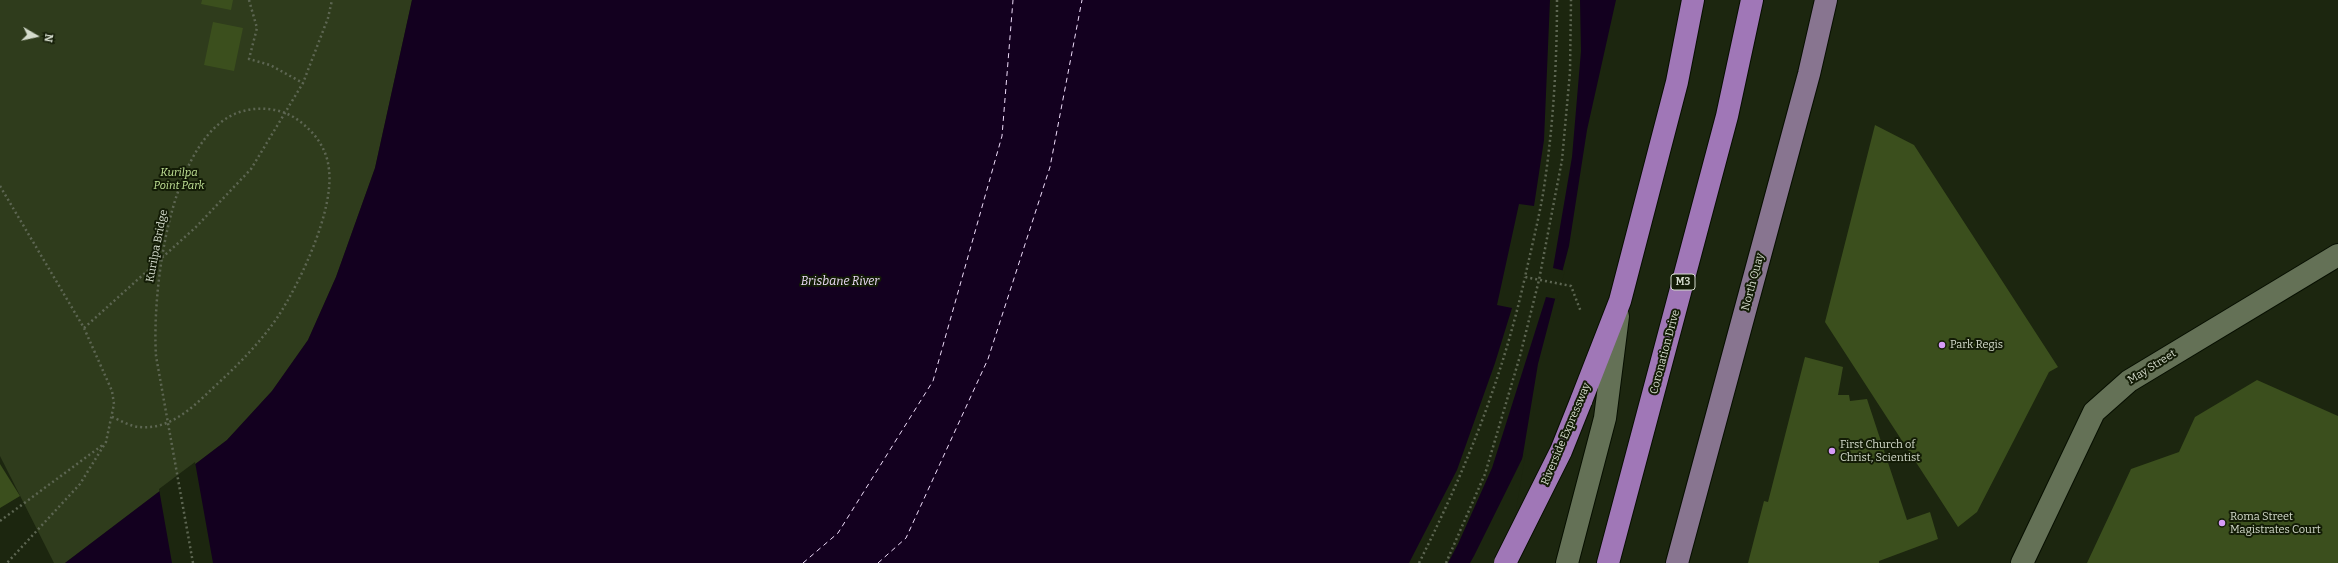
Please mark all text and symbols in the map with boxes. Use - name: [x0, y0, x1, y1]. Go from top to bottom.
- north arrow: [16, 16, 56, 56]
- text: N: [41, 33, 55, 43]
- park label: Kurilpa Point Park: [153, 166, 205, 192]
- street label: Kurilpa Bridge: [143, 209, 171, 283]
- street label: North Quay: [1739, 252, 1767, 312]
- road number: M3: [1671, 274, 1695, 290]
- water label: Brisbane River: [801, 275, 879, 289]
- street label: Coronation Drive: [1647, 308, 1683, 396]
- place label: Park Regis: [1950, 338, 2003, 352]
- marker: Park Regis: [1937, 340, 1947, 350]
- street label: May Street: [2125, 347, 2179, 387]
- street label: Riverside Expressway: [1538, 381, 1594, 487]
- place label: First Church of Christ, Scientist: [1840, 438, 1920, 464]
- marker: First Church of Christ, Scientist: [1827, 446, 1837, 456]
- place label: Roma Street Magistrates Court: [2230, 510, 2321, 536]
- marker: Roma Street Magistrates Court: [2217, 518, 2227, 528]

